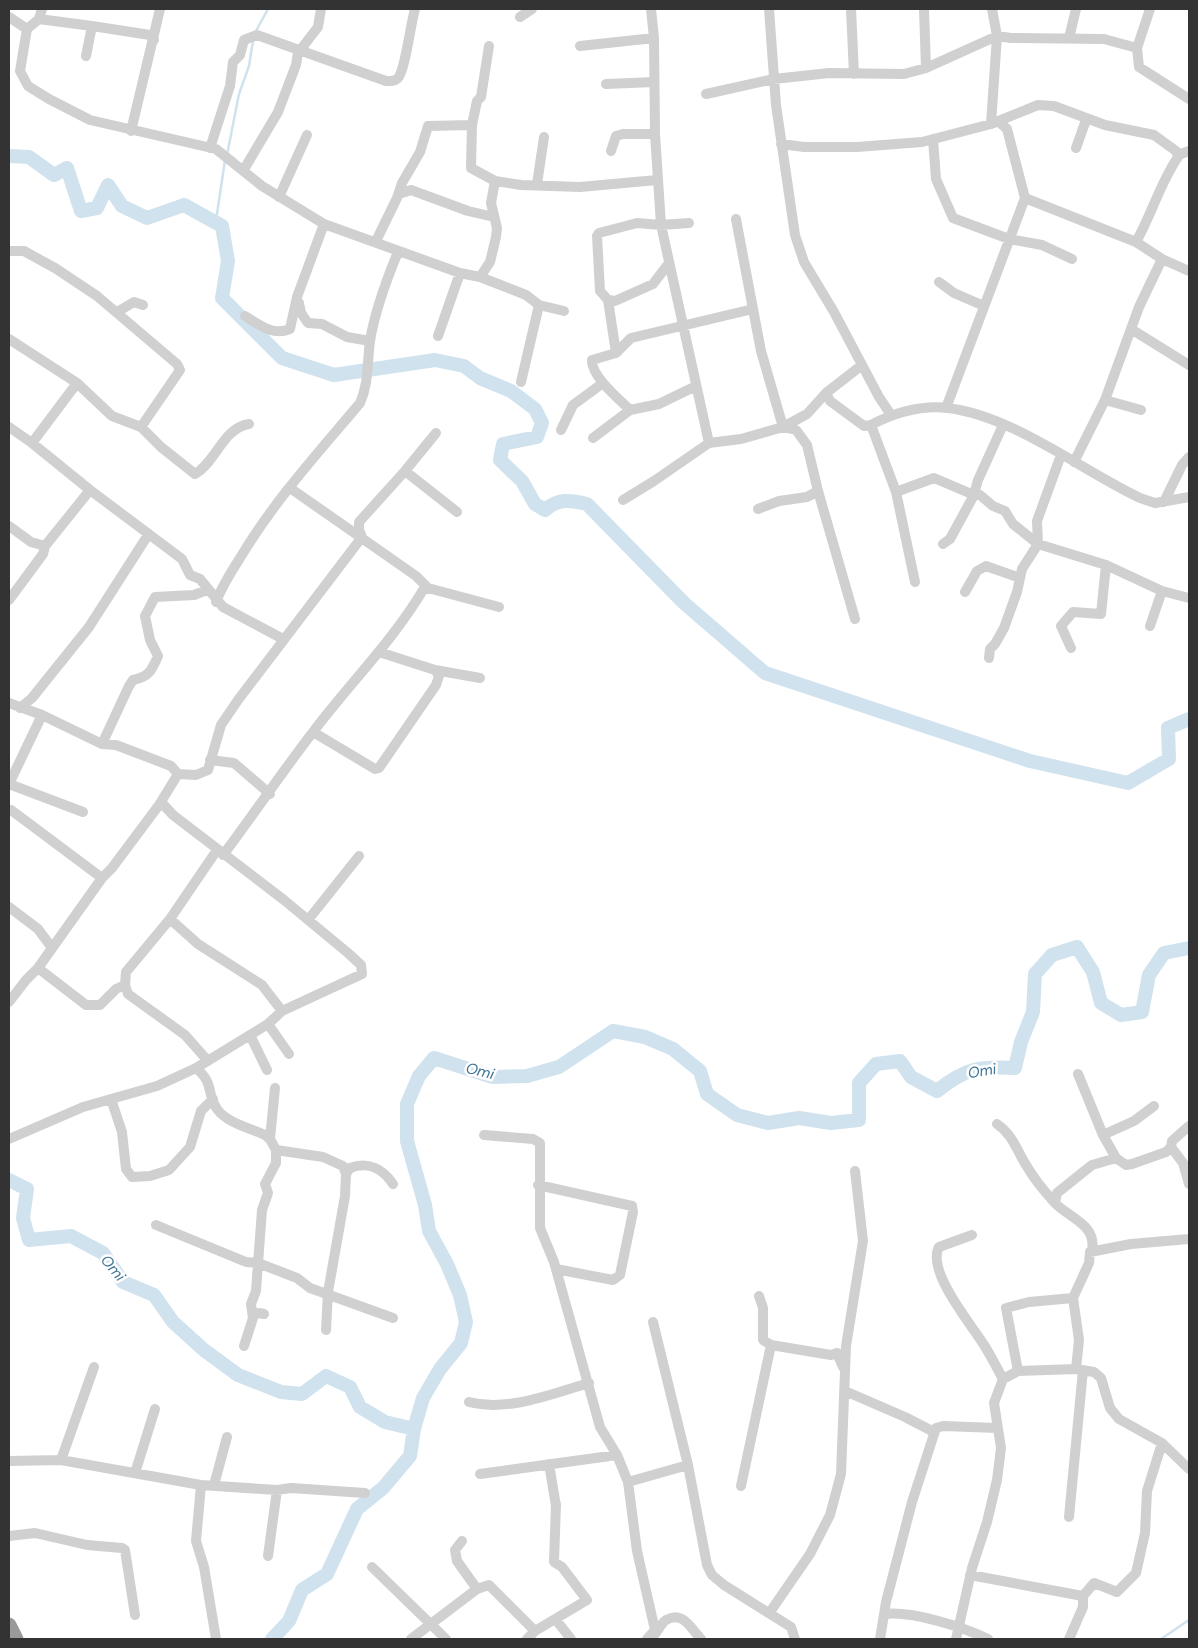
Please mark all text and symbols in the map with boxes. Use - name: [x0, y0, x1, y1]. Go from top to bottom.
- water label: Omi: [464, 1058, 497, 1084]
- water label: Omi: [966, 1059, 998, 1083]
- water label: Omi: [96, 1251, 130, 1286]

